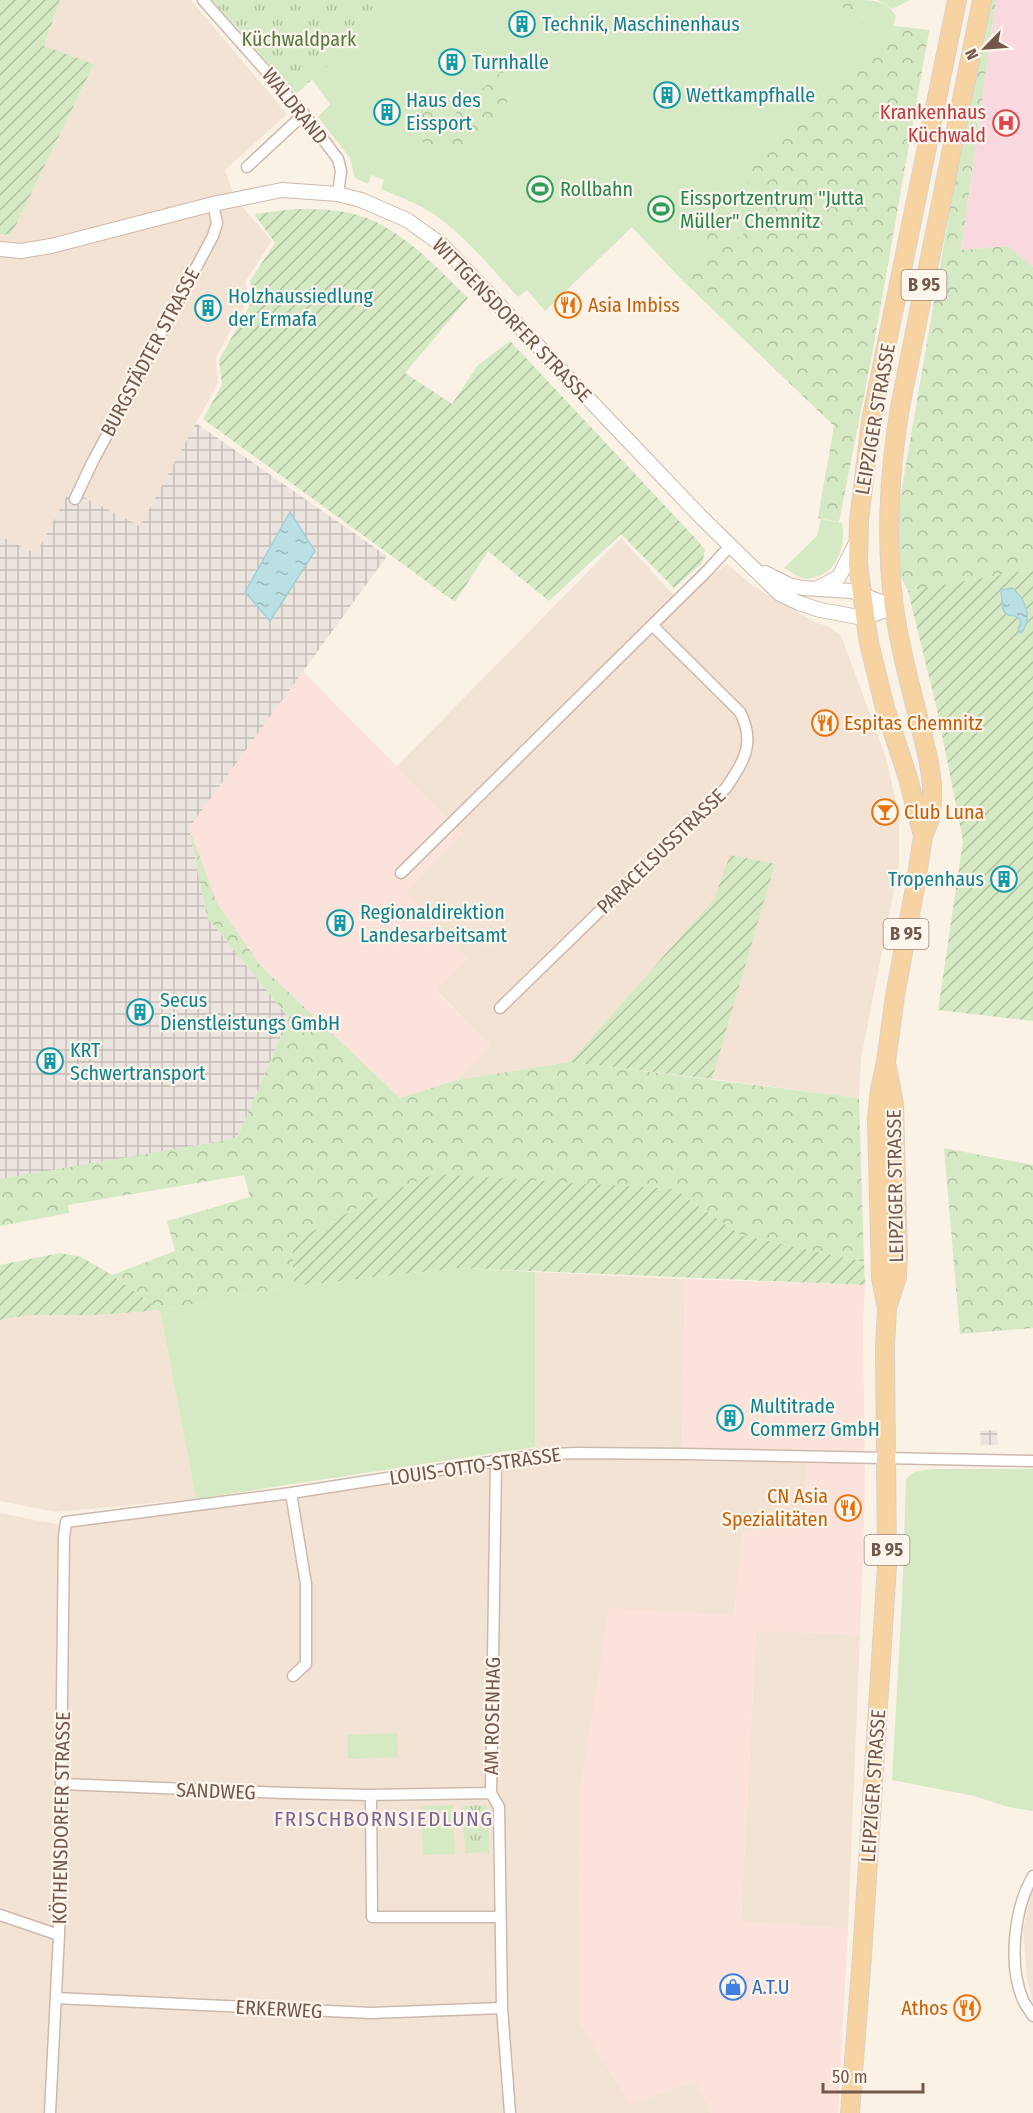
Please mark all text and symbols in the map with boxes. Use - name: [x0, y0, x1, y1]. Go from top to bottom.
- building icon: Technik, Maschinenhaus: [507, 9, 537, 39]
- place label: Technik, Maschinenhaus: [542, 12, 740, 36]
- north arrow: [955, 18, 1015, 78]
- park label: Küchwaldpark: [242, 27, 357, 51]
- text: N: [961, 46, 982, 62]
- building icon: Turnhalle: [437, 47, 467, 77]
- place label: Turnhalle: [472, 50, 549, 74]
- street label: WALDRAND: [257, 63, 333, 149]
- building icon: Wettkampfhalle: [652, 80, 682, 110]
- place label: Wettkampfhalle: [686, 83, 815, 107]
- place label: Haus des Eissport: [406, 88, 481, 135]
- building icon: Haus des Eissport: [372, 97, 402, 127]
- place label: Krankenhaus Küchwald: [880, 100, 986, 147]
- hospital icon: Krankenhaus Küchwald: [991, 108, 1021, 138]
- sports icon: Rollbahn: [525, 174, 555, 204]
- place label: Rollbahn: [560, 177, 633, 201]
- place label: Eissportzentrum "Jutta Müller" Chemnitz: [680, 186, 864, 233]
- sports icon: Eissportzentrum "Jutta Müller" Chemnitz: [646, 194, 676, 224]
- street label: WITTGENSDORFER STRASSE: [427, 233, 597, 407]
- street label: BURGSTÄDTER STRASSE: [95, 264, 205, 440]
- road number: B 95: [902, 270, 946, 300]
- place label: Holzhaussiedlung der Ermafa: [228, 284, 374, 331]
- restaurant icon: Asia Imbiss: [553, 290, 583, 320]
- building icon: Holzhaussiedlung der Ermafa: [193, 293, 223, 323]
- place label: Asia Imbiss: [588, 293, 680, 317]
- street label: LEIPZIGER STRASSE: [850, 341, 900, 497]
- restaurant icon: Espitas Chemnitz: [810, 708, 840, 738]
- place label: Espitas Chemnitz: [844, 711, 983, 735]
- street label: PARACELSUSSTRASSE: [592, 784, 730, 918]
- bar icon: Club Luna: [870, 797, 900, 827]
- place label: Club Luna: [904, 800, 984, 824]
- building icon: Tropenhaus: [989, 864, 1019, 894]
- place label: Tropenhaus: [888, 867, 984, 891]
- place label: Regionaldirektion Landesarbeitsamt: [360, 900, 508, 947]
- building icon: Regionaldirektion Landesarbeitsamt: [325, 908, 355, 938]
- road number: B 95: [884, 919, 928, 949]
- place label: Secus Dienstleistungs GmbH: [160, 988, 340, 1035]
- building icon: Secus Dienstleistungs GmbH: [125, 997, 155, 1027]
- place label: KRT Schwertransport: [70, 1038, 206, 1085]
- building icon: KRT Schwertransport: [35, 1046, 65, 1076]
- street label: LEIPZIGER STRASSE: [882, 1109, 908, 1263]
- place label: Multitrade Commerz GmbH: [750, 1394, 880, 1441]
- building icon: Multitrade Commerz GmbH: [715, 1403, 745, 1433]
- street label: LOUIS-OTTO-STRASSE: [388, 1442, 562, 1490]
- place label: CN Asia Spezialitäten: [722, 1484, 828, 1531]
- restaurant icon: CN Asia Spezialitäten: [833, 1493, 863, 1523]
- road number: B 95: [864, 1535, 910, 1565]
- street label: AM ROSENHAG: [479, 1657, 505, 1775]
- street label: LEIPZIGER STRASSE: [856, 1709, 890, 1863]
- street label: KÖTHENSDORFER STRASSE: [47, 1711, 75, 1925]
- street label: SANDWEG: [176, 1778, 256, 1804]
- district label: FRISCHBORNSIEDLUNG: [274, 1806, 494, 1832]
- shop icon: A.T.U: [718, 1972, 748, 2002]
- place label: A.T.U: [752, 1975, 790, 1999]
- restaurant icon: Athos: [952, 1993, 982, 2023]
- street label: ERKERWEG: [235, 1995, 323, 2023]
- place label: Athos: [901, 1996, 948, 2020]
- scale bar: [823, 2056, 924, 2094]
- text: 50 m: [832, 2066, 868, 2088]

